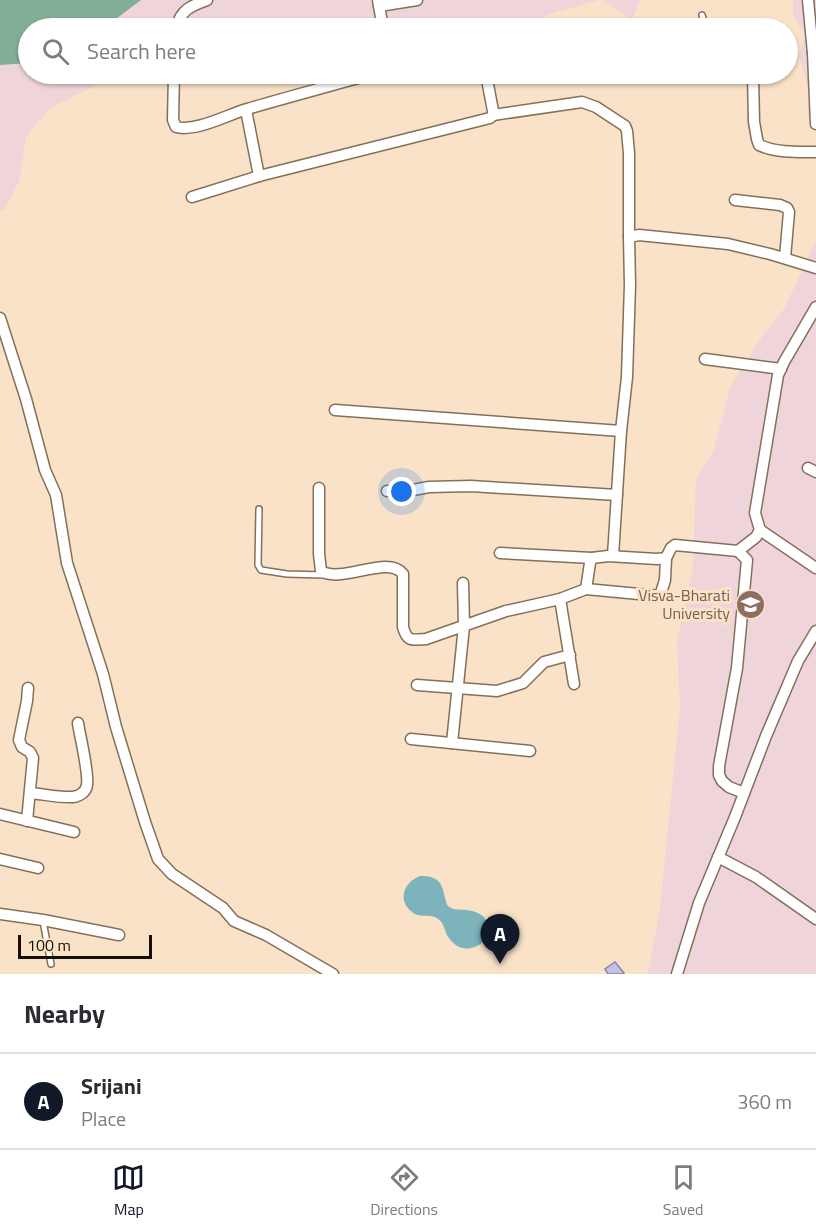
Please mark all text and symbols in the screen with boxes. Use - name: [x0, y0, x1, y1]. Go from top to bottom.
- search box: [18, 18, 798, 84]
- text: Search here: [87, 34, 196, 68]
- icon: search: [39, 35, 72, 68]
- your location: [387, 477, 416, 506]
- place label: Visva-Bharati University: [638, 583, 730, 625]
- school or university icon: Visva-Bharati University: [735, 588, 767, 620]
- pin: A: [480, 914, 520, 964]
- scale bar: [18, 932, 152, 960]
- text: 100 m: [27, 933, 71, 957]
- text: Nearby: [24, 994, 105, 1033]
- text: Srijani: [81, 1069, 142, 1103]
- text: A: [37, 1086, 50, 1117]
- text: 360 m: [737, 1086, 792, 1117]
- text: Place: [81, 1103, 126, 1134]
- tab: Map: [112, 1161, 145, 1221]
- tab: Directions: [370, 1161, 438, 1221]
- tab: Saved: [663, 1161, 704, 1221]

